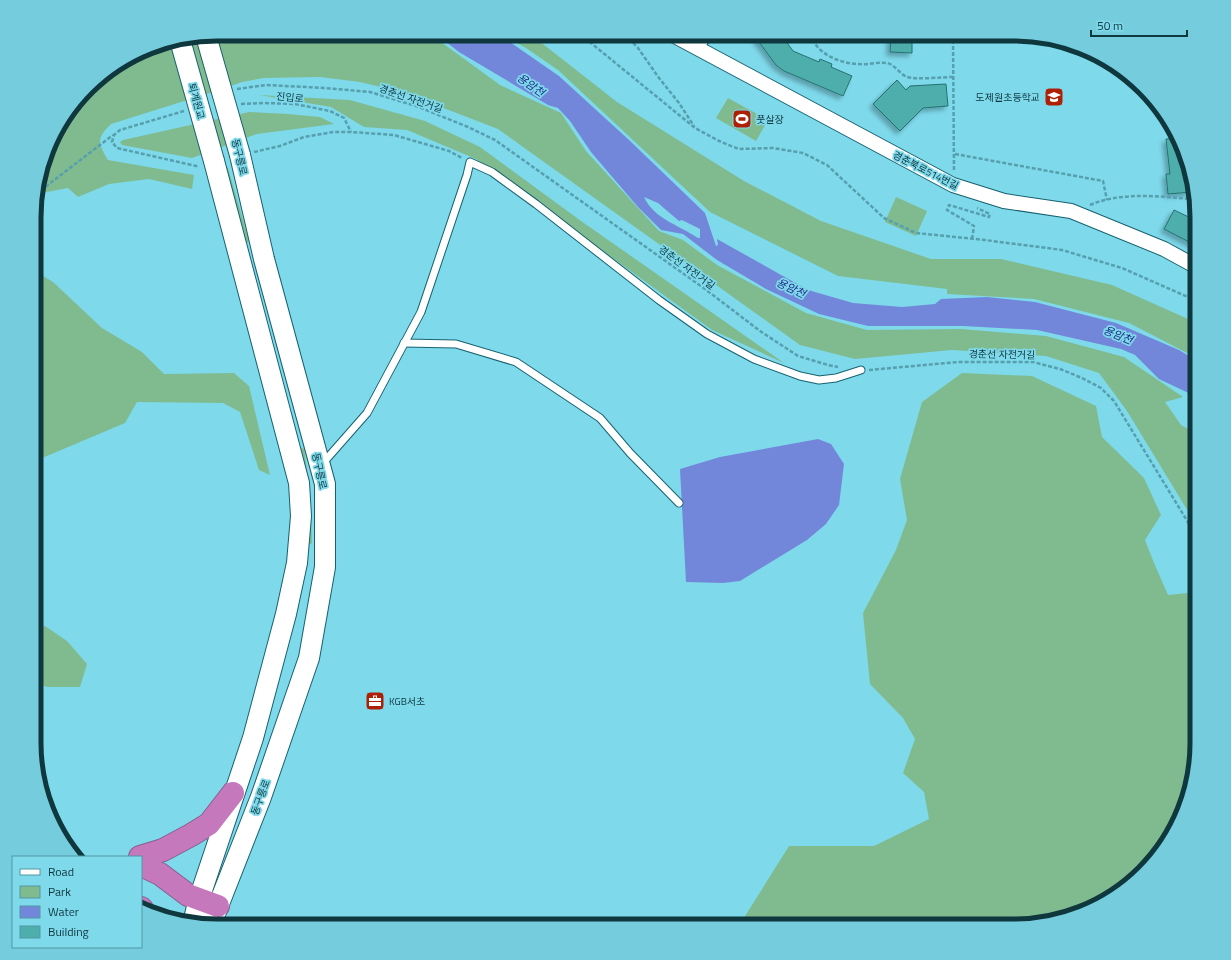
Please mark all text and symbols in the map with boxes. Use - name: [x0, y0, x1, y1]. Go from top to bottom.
- scale bar: [1091, 12, 1187, 38]
- text: 50 m: [1097, 16, 1123, 35]
- water label: 용암천: [514, 70, 550, 101]
- street label: 퇴계원교: [185, 81, 209, 121]
- street label: 경춘선 자전거길: [377, 81, 445, 116]
- school or university icon: 도제원초등학교: [1043, 86, 1065, 108]
- street label: 진입로: [275, 89, 304, 106]
- place label: 도제원초등학교: [976, 90, 1040, 105]
- sports icon: 풋살장: [731, 108, 753, 130]
- place label: 풋살장: [756, 112, 784, 127]
- street label: 동구릉로: [228, 137, 251, 177]
- street label: 경춘북로514번길: [890, 147, 961, 193]
- street label: 경춘선 자전거길: [655, 242, 718, 293]
- water label: 용암천: [774, 274, 810, 302]
- water label: 용암천: [1101, 322, 1137, 349]
- street label: 경춘선 자전거길: [969, 346, 1035, 363]
- street label: 동구릉로: [308, 452, 331, 491]
- office icon: KGB서초: [364, 690, 386, 712]
- place label: KGB서초: [389, 694, 425, 709]
- street label: 동구릉로: [247, 777, 274, 817]
- legend: [12, 856, 142, 948]
- text: Road: [48, 862, 74, 881]
- text: Park: [48, 882, 71, 901]
- text: Water: [48, 902, 79, 921]
- text: Building: [48, 922, 89, 941]

